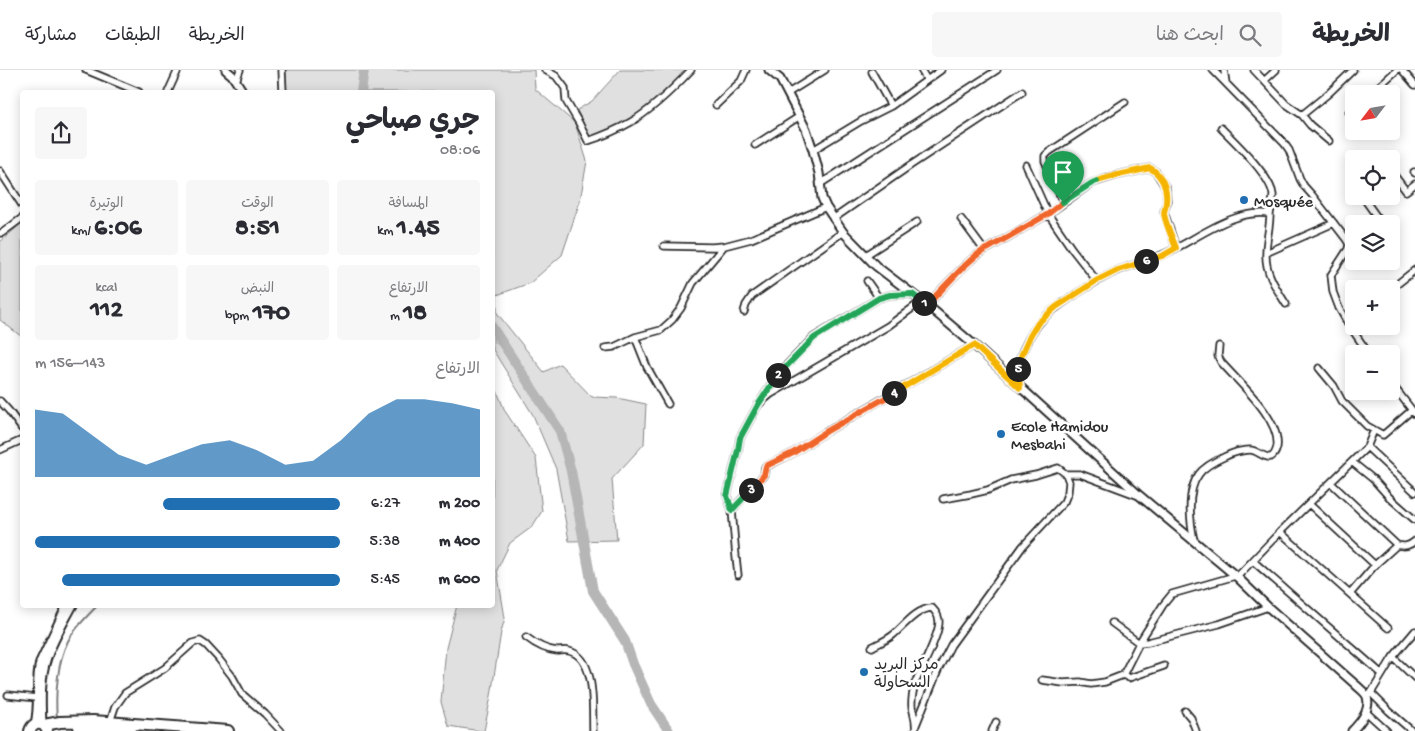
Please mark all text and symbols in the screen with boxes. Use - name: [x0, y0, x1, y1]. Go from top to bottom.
- search box: [932, 12, 1282, 57]
- icon: search: [1236, 21, 1264, 49]
- text: الخريطة: [1312, 22, 1390, 51]
- text: ابحث هنا: [1156, 25, 1224, 48]
- text: مشاركة: [25, 26, 77, 47]
- text: الطبقات: [105, 26, 161, 47]
- text: الخريطة: [189, 26, 245, 47]
- north arrow: [1345, 85, 1400, 140]
- map controls: [1345, 85, 1400, 400]
- text: جري صباحي: [346, 106, 480, 139]
- button: share: [35, 107, 87, 159]
- text: 08:06: [440, 142, 480, 161]
- button: locate: [1345, 150, 1400, 205]
- pin: [1042, 151, 1084, 202]
- icon: arrive: [1049, 158, 1077, 186]
- marker: Mosquée: [1238, 194, 1250, 206]
- place label: Mosquée: [1254, 194, 1314, 213]
- text: الوتيرة: [90, 196, 123, 213]
- text: الوقت: [241, 196, 274, 213]
- text: المسافة: [389, 196, 428, 213]
- text: 6:06: [94, 215, 142, 244]
- text: 8:51: [235, 215, 280, 244]
- text: 1.45: [397, 215, 440, 244]
- button: layers: [1345, 215, 1400, 270]
- text: /km: [71, 223, 94, 240]
- text: km: [377, 223, 397, 240]
- pin: 6: [1134, 248, 1158, 274]
- text: 6: [1143, 253, 1150, 270]
- text: kcal: [96, 280, 117, 297]
- button: +: [1345, 280, 1400, 335]
- text: النبض: [241, 281, 274, 298]
- text: الارتفاع: [389, 281, 428, 298]
- pin: 1: [912, 290, 936, 316]
- text: 1: [922, 295, 927, 312]
- text: 112: [90, 297, 123, 326]
- text: 170: [253, 300, 290, 329]
- text: 18: [403, 300, 427, 329]
- text: bpm: [225, 308, 253, 325]
- text: m: [390, 308, 403, 325]
- button: −: [1345, 345, 1400, 400]
- text: 143–156 m: [35, 355, 105, 374]
- pin: 5: [1006, 356, 1030, 382]
- text: الارتفاع: [435, 361, 480, 380]
- text: 5: [1015, 361, 1022, 378]
- pin: 2: [766, 362, 790, 388]
- text: 2: [775, 367, 782, 384]
- pin: 4: [882, 380, 906, 406]
- text: 4: [891, 385, 898, 402]
- place label: Ecole Hamidou Mesbahi: [1011, 419, 1109, 456]
- marker: Ecole Hamidou Mesbahi: [995, 428, 1007, 440]
- pin: 3: [738, 478, 764, 502]
- text: 3: [748, 482, 755, 499]
- text: 6:27: [371, 495, 400, 514]
- text: 200 m: [439, 495, 480, 514]
- text: 5:38: [369, 533, 400, 552]
- text: 400 m: [439, 533, 480, 552]
- text: 5:45: [371, 571, 400, 590]
- text: 600 m: [439, 571, 480, 590]
- place label: مركز البريد السحاولة: [874, 657, 939, 694]
- marker: مركز البريد السحاولة: [858, 666, 870, 678]

